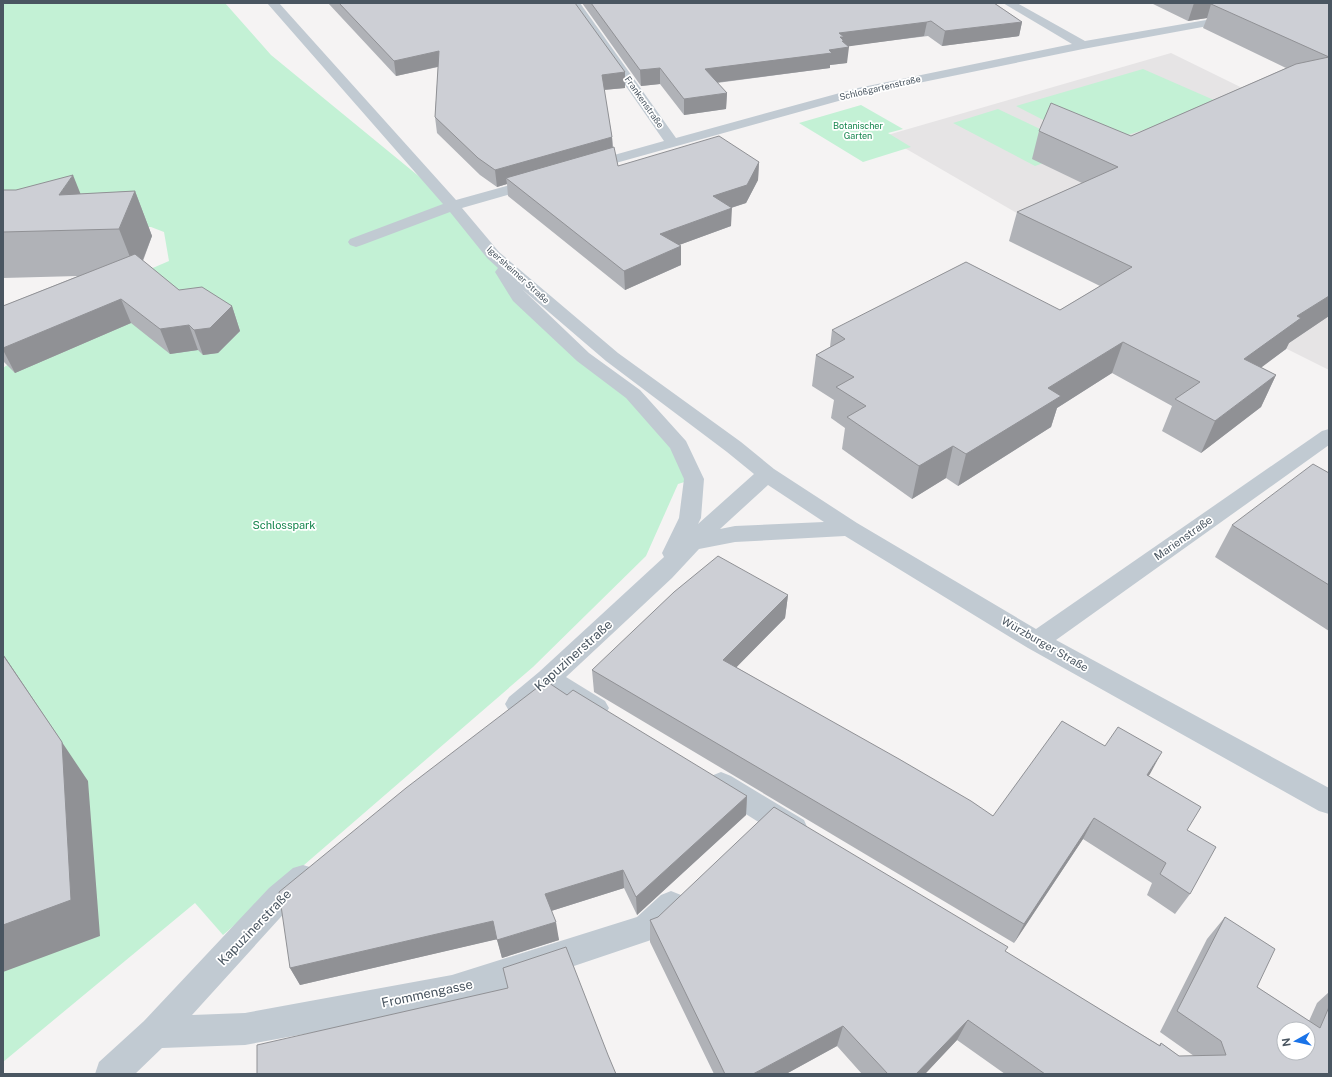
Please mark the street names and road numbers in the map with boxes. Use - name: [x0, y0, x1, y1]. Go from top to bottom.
- street label: Schloßgartenstraße: [838, 73, 922, 102]
- street label: Frankenstraße: [623, 74, 666, 130]
- street label: Igersheimer Straße: [485, 244, 552, 306]
- street label: Marienstraße: [1152, 514, 1214, 562]
- street label: Würzburger Straße: [1000, 614, 1090, 674]
- street label: Kapuzinerstraße: [531, 617, 615, 694]
- street label: Kapuzinerstraße: [215, 886, 294, 968]
- street label: Frommengasse: [380, 976, 474, 1010]

